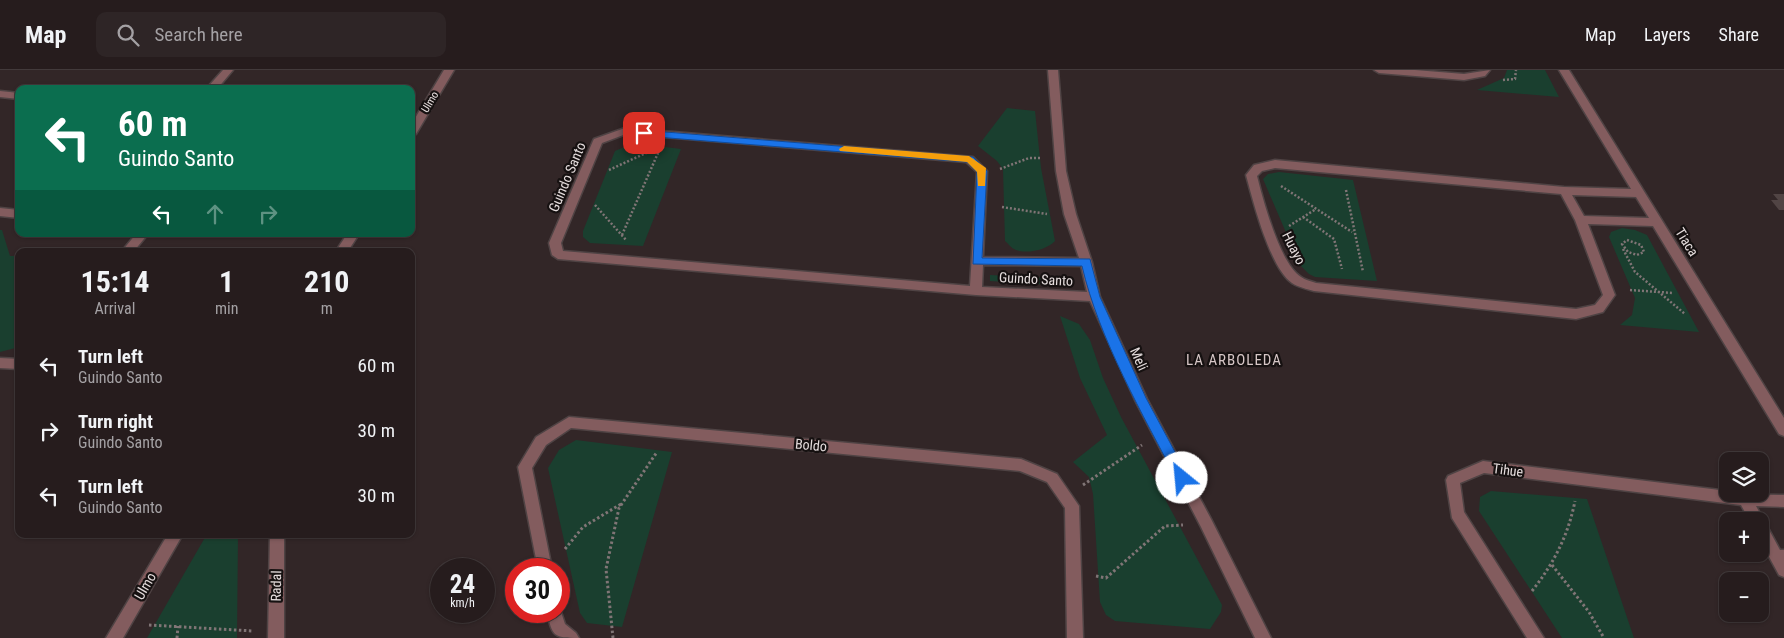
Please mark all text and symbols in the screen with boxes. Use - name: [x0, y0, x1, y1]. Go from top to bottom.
- search box: [96, 12, 446, 57]
- text: Map: [25, 21, 66, 49]
- icon: search: [114, 21, 142, 49]
- text: Search here: [154, 23, 243, 46]
- text: Map: [1585, 24, 1616, 45]
- text: Layers: [1644, 24, 1691, 45]
- text: Share: [1719, 24, 1759, 45]
- street label: Ulmo: [419, 89, 442, 115]
- text: 60 m: [118, 104, 187, 145]
- icon: left: [35, 105, 100, 170]
- pin: [623, 112, 665, 154]
- icon: arrive: [630, 119, 658, 147]
- street label: Guindo Santo: [545, 140, 589, 214]
- text: Guindo Santo: [118, 146, 234, 171]
- icon: left: [148, 200, 176, 228]
- icon: ahead: [201, 200, 229, 228]
- icon: right: [254, 200, 282, 228]
- street label: Tiaca: [1672, 225, 1702, 259]
- street label: Huayo: [1279, 229, 1309, 267]
- text: 15:14: [81, 264, 149, 299]
- text: 1: [219, 264, 234, 299]
- text: 210: [304, 264, 349, 299]
- street label: Guindo Santo: [999, 269, 1073, 289]
- text: Arrival: [95, 299, 135, 318]
- text: min: [215, 299, 238, 318]
- text: m: [321, 299, 333, 318]
- text: Turn left: [78, 345, 143, 368]
- street label: Meli: [1127, 345, 1151, 373]
- district label: LA ARBOLEDA: [1186, 351, 1282, 369]
- icon: left: [35, 352, 63, 380]
- text: 60 m: [358, 354, 395, 377]
- text: Guindo Santo: [78, 368, 163, 387]
- text: Turn right: [78, 410, 153, 433]
- icon: right: [35, 417, 63, 445]
- text: 30 m: [358, 419, 395, 442]
- text: Guindo Santo: [78, 433, 163, 452]
- street label: Boldo: [794, 436, 828, 454]
- position arrow: [1155, 451, 1207, 503]
- map controls: [1719, 452, 1769, 622]
- button: layers: [1719, 452, 1769, 502]
- street label: Tihue: [1492, 460, 1525, 480]
- text: Turn left: [78, 475, 143, 498]
- icon: left: [35, 482, 63, 510]
- text: 30 m: [358, 484, 395, 507]
- text: Guindo Santo: [78, 498, 163, 517]
- button: +: [1719, 512, 1769, 562]
- speed limit sign: 30: [505, 558, 570, 623]
- street label: Ulmo: [131, 570, 159, 602]
- street label: Radal: [268, 570, 284, 602]
- text: 24: [450, 570, 475, 599]
- button: −: [1719, 572, 1769, 622]
- text: km/h: [450, 596, 475, 610]

